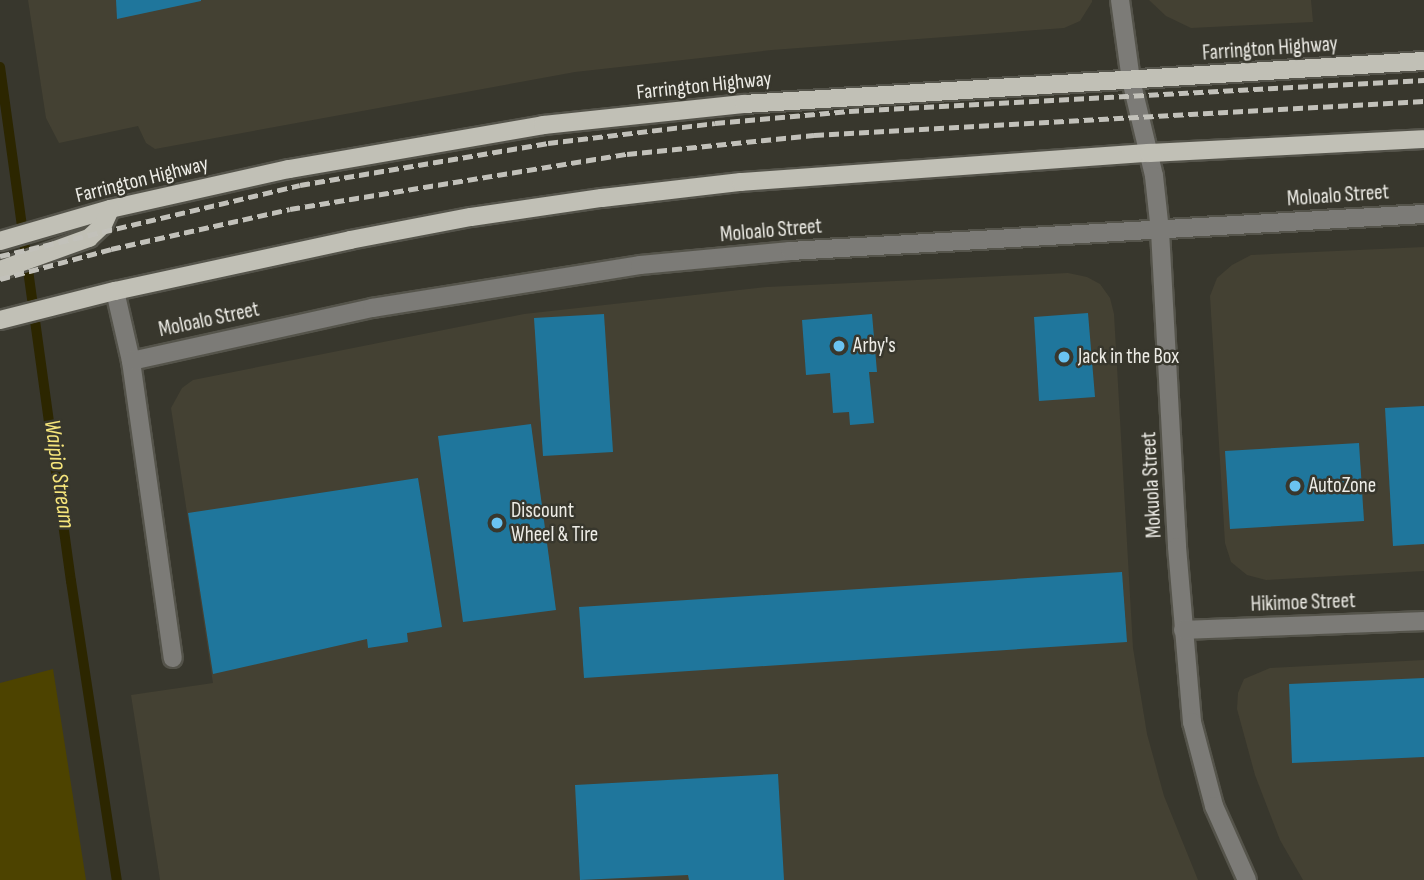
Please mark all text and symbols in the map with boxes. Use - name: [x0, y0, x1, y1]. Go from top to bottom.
- street label: Farrington Highway: [1201, 32, 1339, 66]
- street label: Farrington Highway: [635, 66, 773, 106]
- street label: Farrington Highway: [73, 151, 211, 209]
- street label: Moloalo Street: [1286, 180, 1390, 212]
- street label: Moloalo Street: [719, 214, 823, 248]
- street label: Moloalo Street: [156, 297, 262, 343]
- place label: Arby's: [853, 333, 896, 359]
- marker: Arby's: [831, 338, 847, 354]
- place label: Jack in the Box: [1078, 344, 1179, 370]
- marker: Jack in the Box: [1056, 349, 1072, 365]
- water label: Waipio Stream: [38, 418, 80, 530]
- street label: Mokuola Street: [1137, 431, 1167, 539]
- place label: AutoZone: [1309, 473, 1376, 499]
- marker: AutoZone: [1287, 478, 1303, 494]
- place label: Discount Wheel & Tire: [511, 498, 598, 548]
- marker: Discount Wheel & Tire: [489, 515, 505, 531]
- street label: Hikimoe Street: [1250, 589, 1356, 617]

